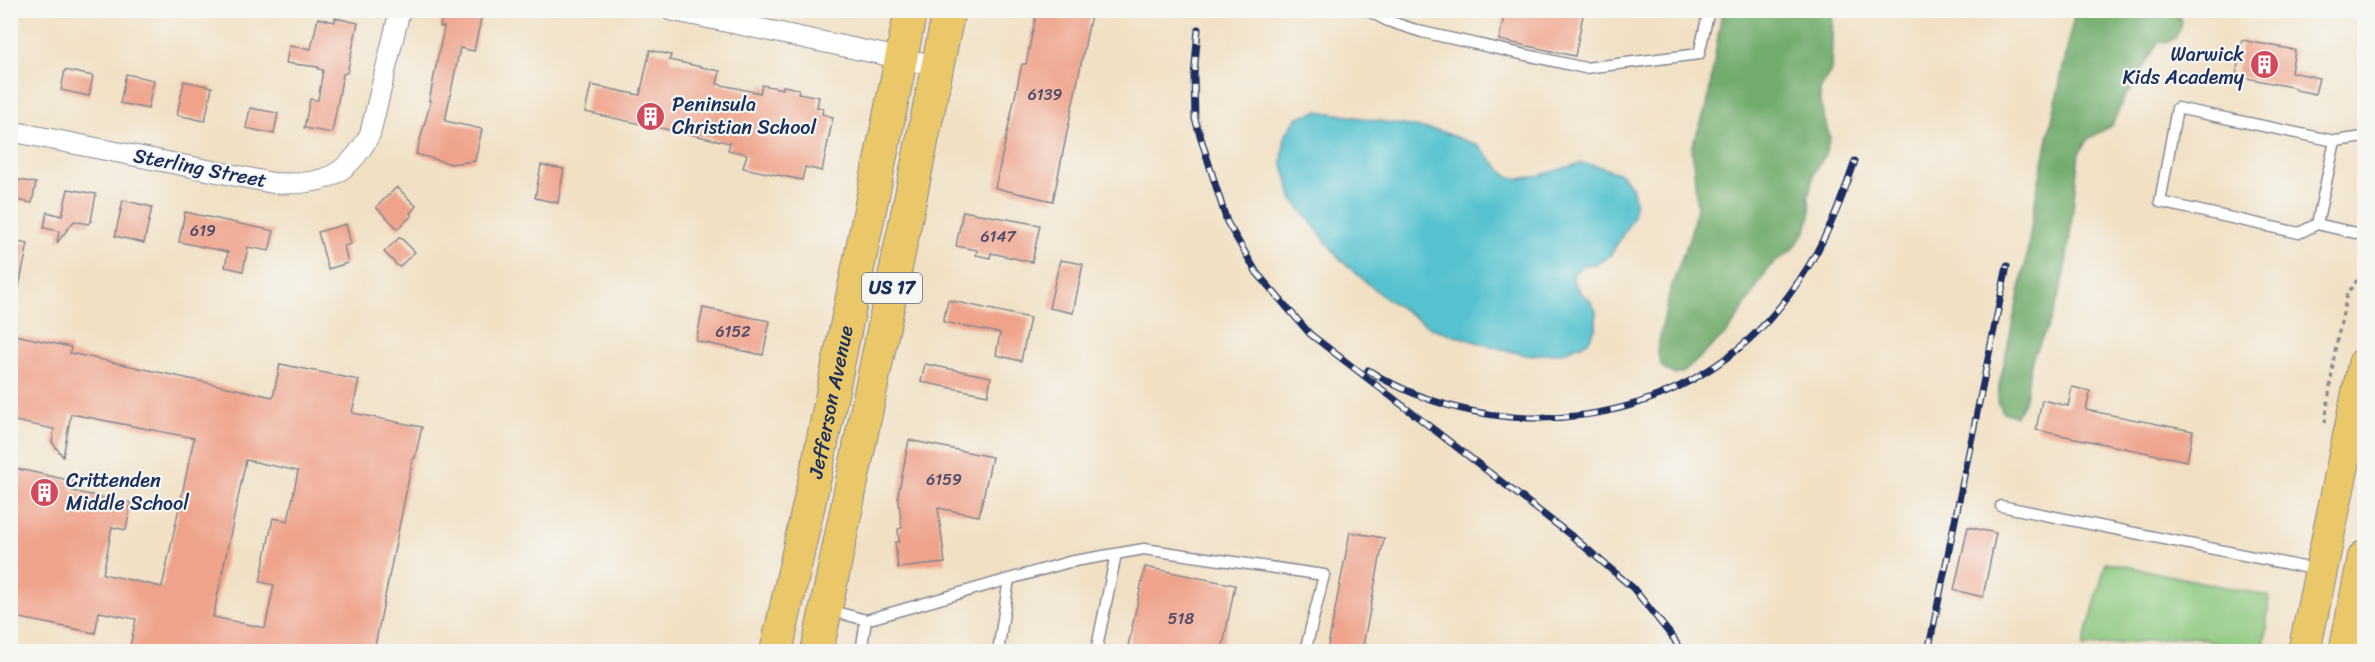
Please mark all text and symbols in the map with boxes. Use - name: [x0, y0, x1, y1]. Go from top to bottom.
- place label: Warwick Kids Academy: [2122, 37, 2245, 95]
- building icon: Warwick Kids Academy: [2249, 49, 2281, 81]
- house number: 6139: [1028, 80, 1062, 109]
- place label: Peninsula Christian School: [672, 87, 817, 145]
- building icon: Peninsula Christian School: [635, 100, 667, 132]
- street label: Sterling Street: [130, 138, 270, 198]
- house number: 619: [190, 216, 216, 245]
- house number: 6147: [980, 222, 1016, 251]
- road number: US 17: [862, 273, 922, 303]
- house number: 6152: [716, 317, 750, 346]
- street label: Jefferson Avenue: [798, 322, 863, 482]
- place label: Crittenden Middle School: [66, 463, 189, 521]
- house number: 6159: [926, 465, 962, 494]
- building icon: Crittenden Middle School: [29, 476, 61, 508]
- house number: 518: [1168, 604, 1194, 633]

